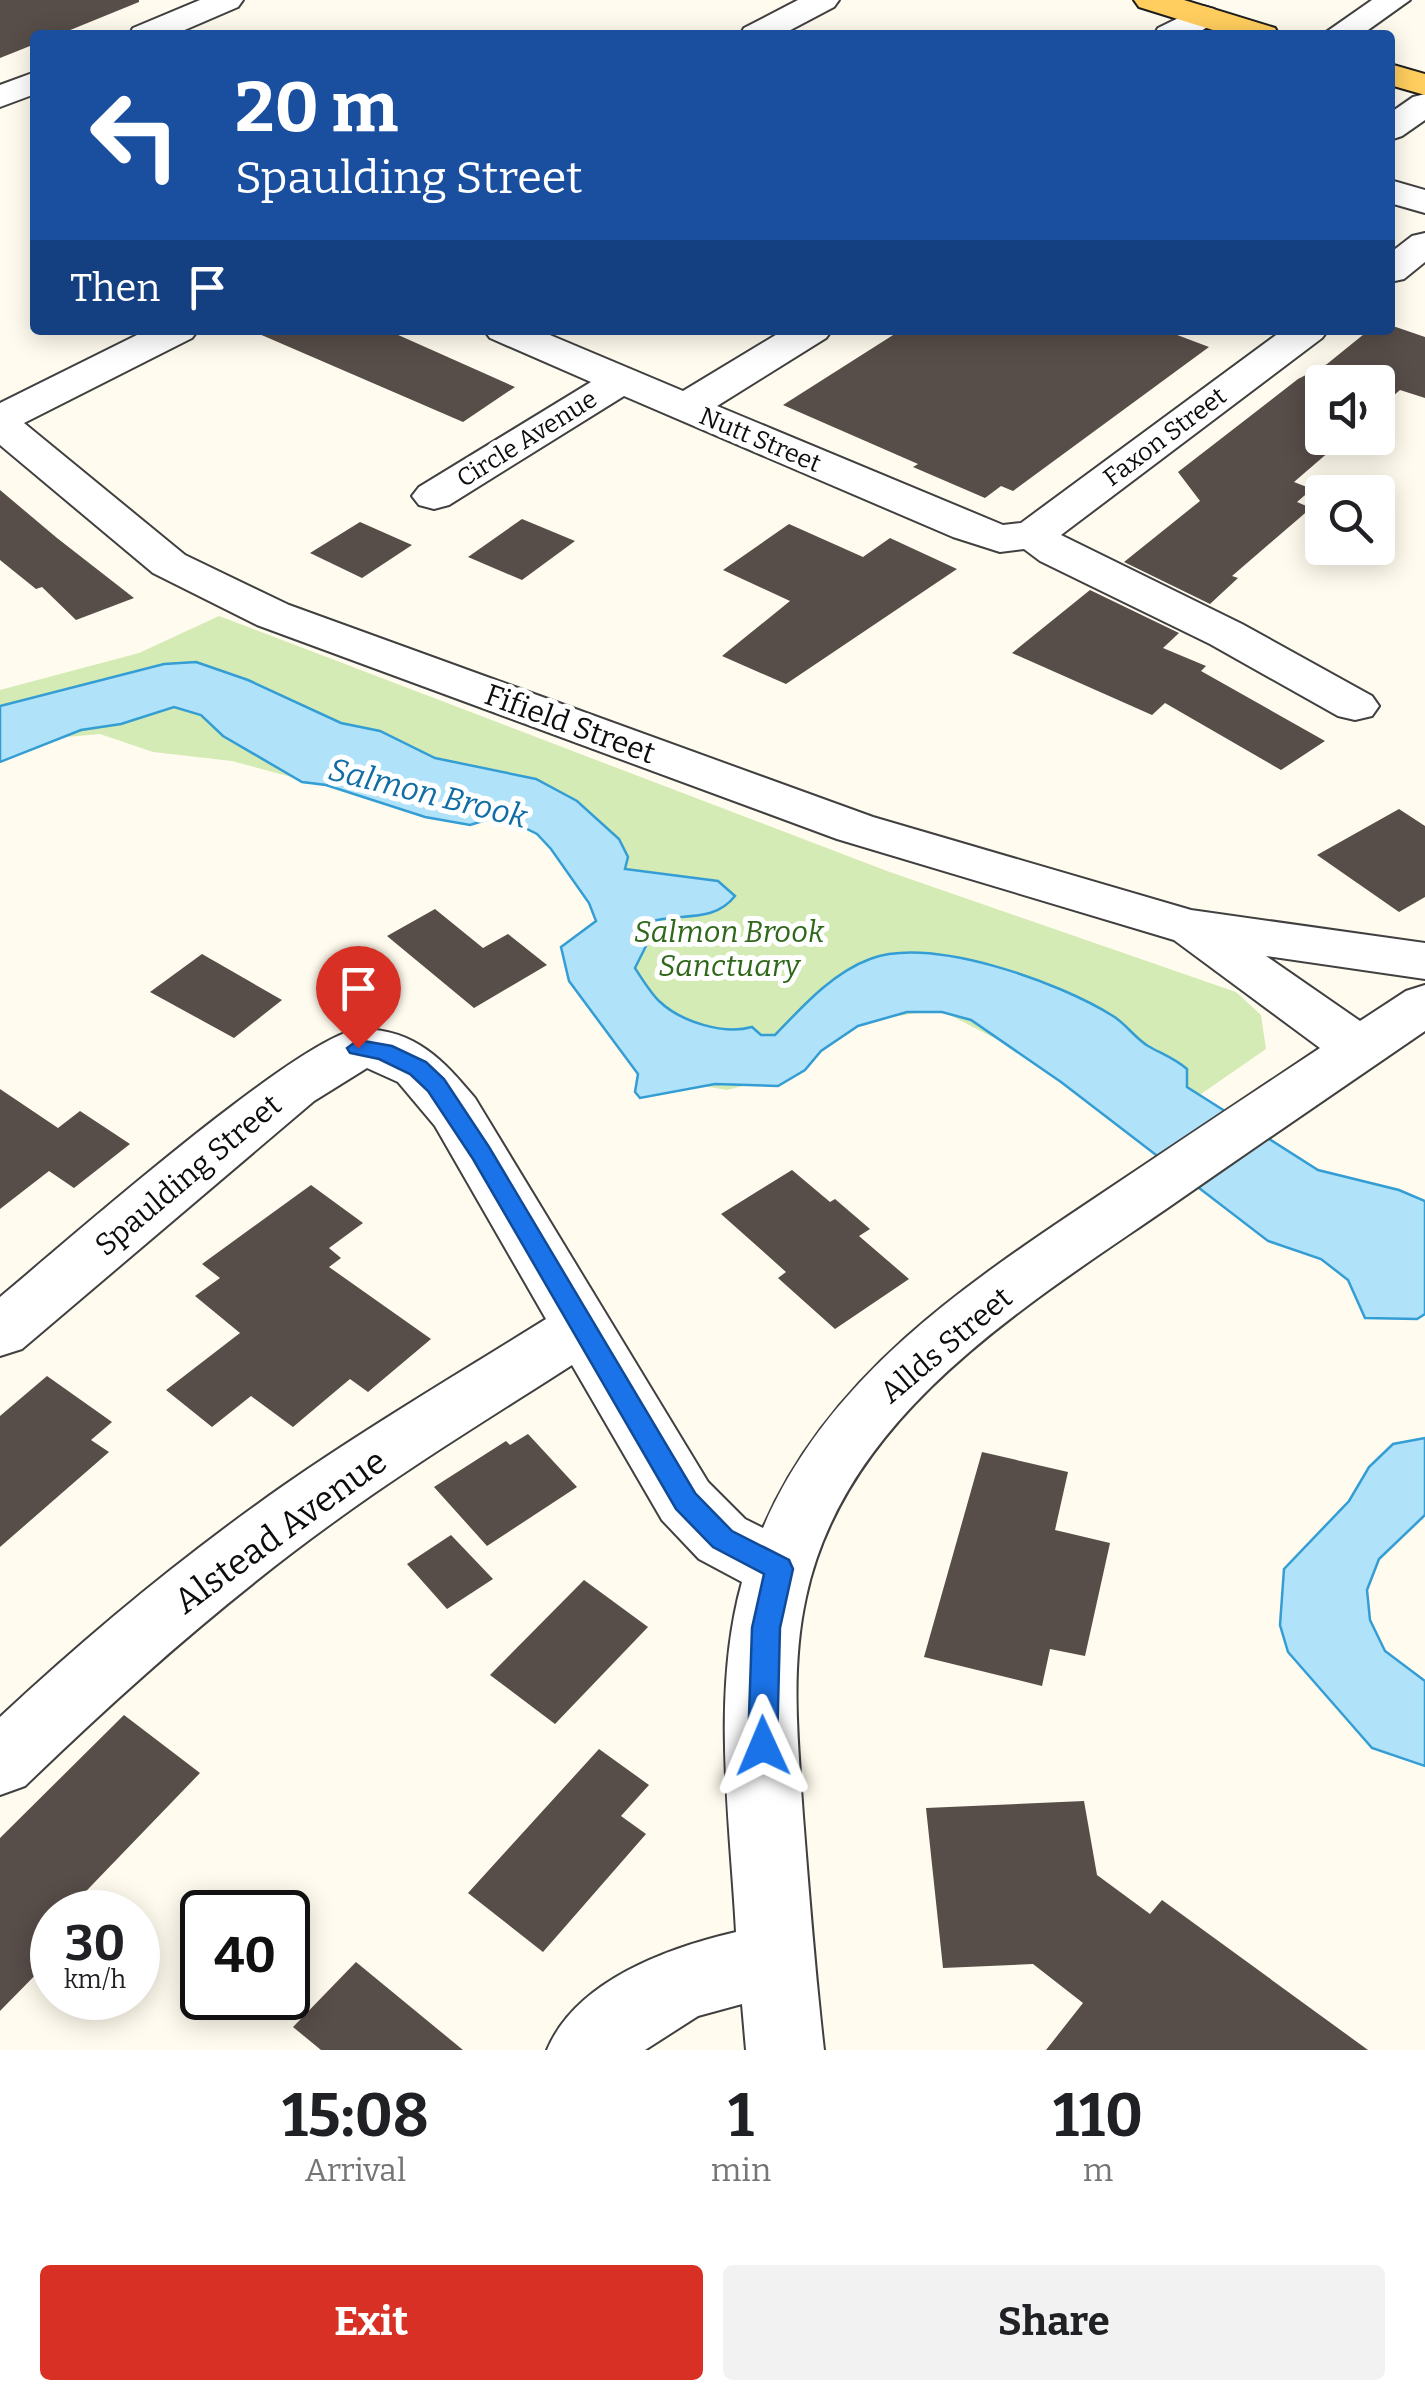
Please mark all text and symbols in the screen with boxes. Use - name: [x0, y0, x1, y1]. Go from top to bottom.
- text: 20 m: [235, 66, 398, 150]
- icon: left: [70, 70, 200, 200]
- text: Spaulding Street: [235, 151, 583, 205]
- icon: arrive: [180, 260, 235, 315]
- text: Then: [70, 265, 160, 311]
- map controls: [1305, 365, 1395, 565]
- button: sound: [1305, 365, 1395, 455]
- street label: Faxon Street: [1098, 381, 1232, 493]
- street label: Circle Avenue: [451, 384, 603, 494]
- street label: Nutt Street: [695, 401, 825, 479]
- button: search: [1305, 475, 1395, 565]
- street label: Fifield Street: [480, 677, 660, 771]
- water label: Salmon Brook: [325, 750, 532, 836]
- park label: Salmon Brook Sanctuary: [634, 914, 825, 984]
- pin: [316, 946, 401, 1049]
- icon: arrive: [331, 961, 386, 1016]
- street label: Spaulding Street: [88, 1087, 288, 1263]
- street label: Allds Street: [873, 1279, 1019, 1411]
- street label: Alstead Avenue: [166, 1440, 394, 1622]
- position arrow: [711, 1694, 815, 1798]
- speed limit sign: 40: [180, 1890, 310, 2020]
- text: 30: [65, 1913, 125, 1973]
- text: km/h: [64, 1965, 126, 1995]
- text: 15:08: [282, 2080, 429, 2152]
- text: 1: [728, 2080, 754, 2152]
- text: 110: [1053, 2080, 1143, 2152]
- text: Arrival: [305, 2151, 406, 2189]
- text: min: [711, 2151, 771, 2189]
- text: m: [1083, 2151, 1113, 2189]
- button: Exit: [40, 2265, 703, 2380]
- button: Share: [723, 2265, 1385, 2380]

